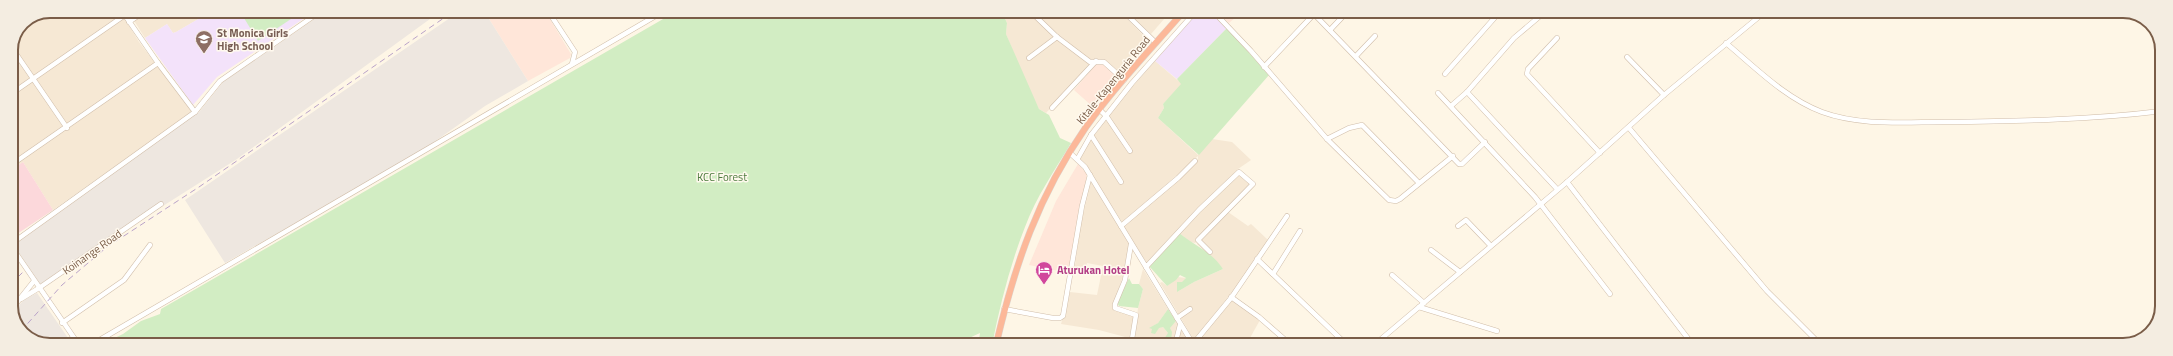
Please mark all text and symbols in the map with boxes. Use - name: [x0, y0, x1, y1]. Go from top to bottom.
- place label: St Monica Girls High School: [217, 25, 288, 54]
- school or university icon: St Monica Girls High School: [194, 29, 214, 54]
- street label: Kitale-Kapenguria Road: [1072, 32, 1154, 128]
- park label: KCC Forest: [697, 169, 747, 185]
- street label: Koinange Road: [59, 226, 125, 278]
- hotel icon: Aturukan Hotel: [1034, 260, 1054, 285]
- place label: Aturukan Hotel: [1057, 262, 1129, 278]

